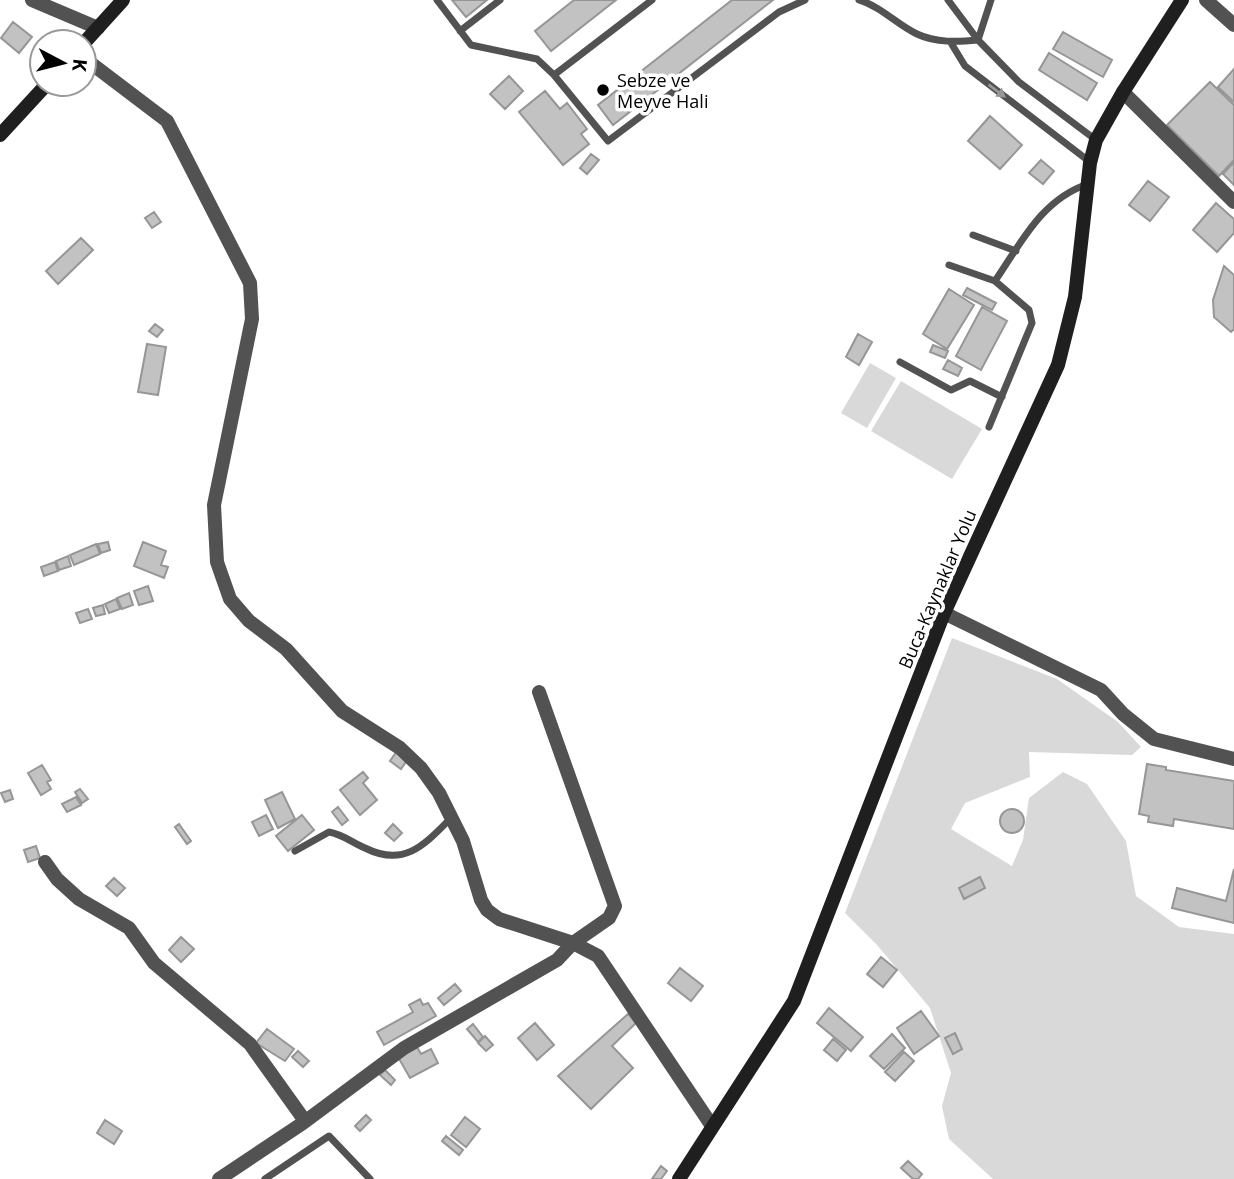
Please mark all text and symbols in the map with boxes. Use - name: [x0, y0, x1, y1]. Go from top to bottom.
- north arrow: [28, 28, 98, 98]
- text: K: [66, 57, 94, 73]
- place label: Sebze ve Meyve Hali: [617, 68, 708, 113]
- marker: Sebze ve Meyve Hali: [595, 82, 611, 98]
- one-way arrow: [988, 84, 1007, 98]
- street label: Buca-Kaynaklar Yolu: [893, 506, 981, 672]

